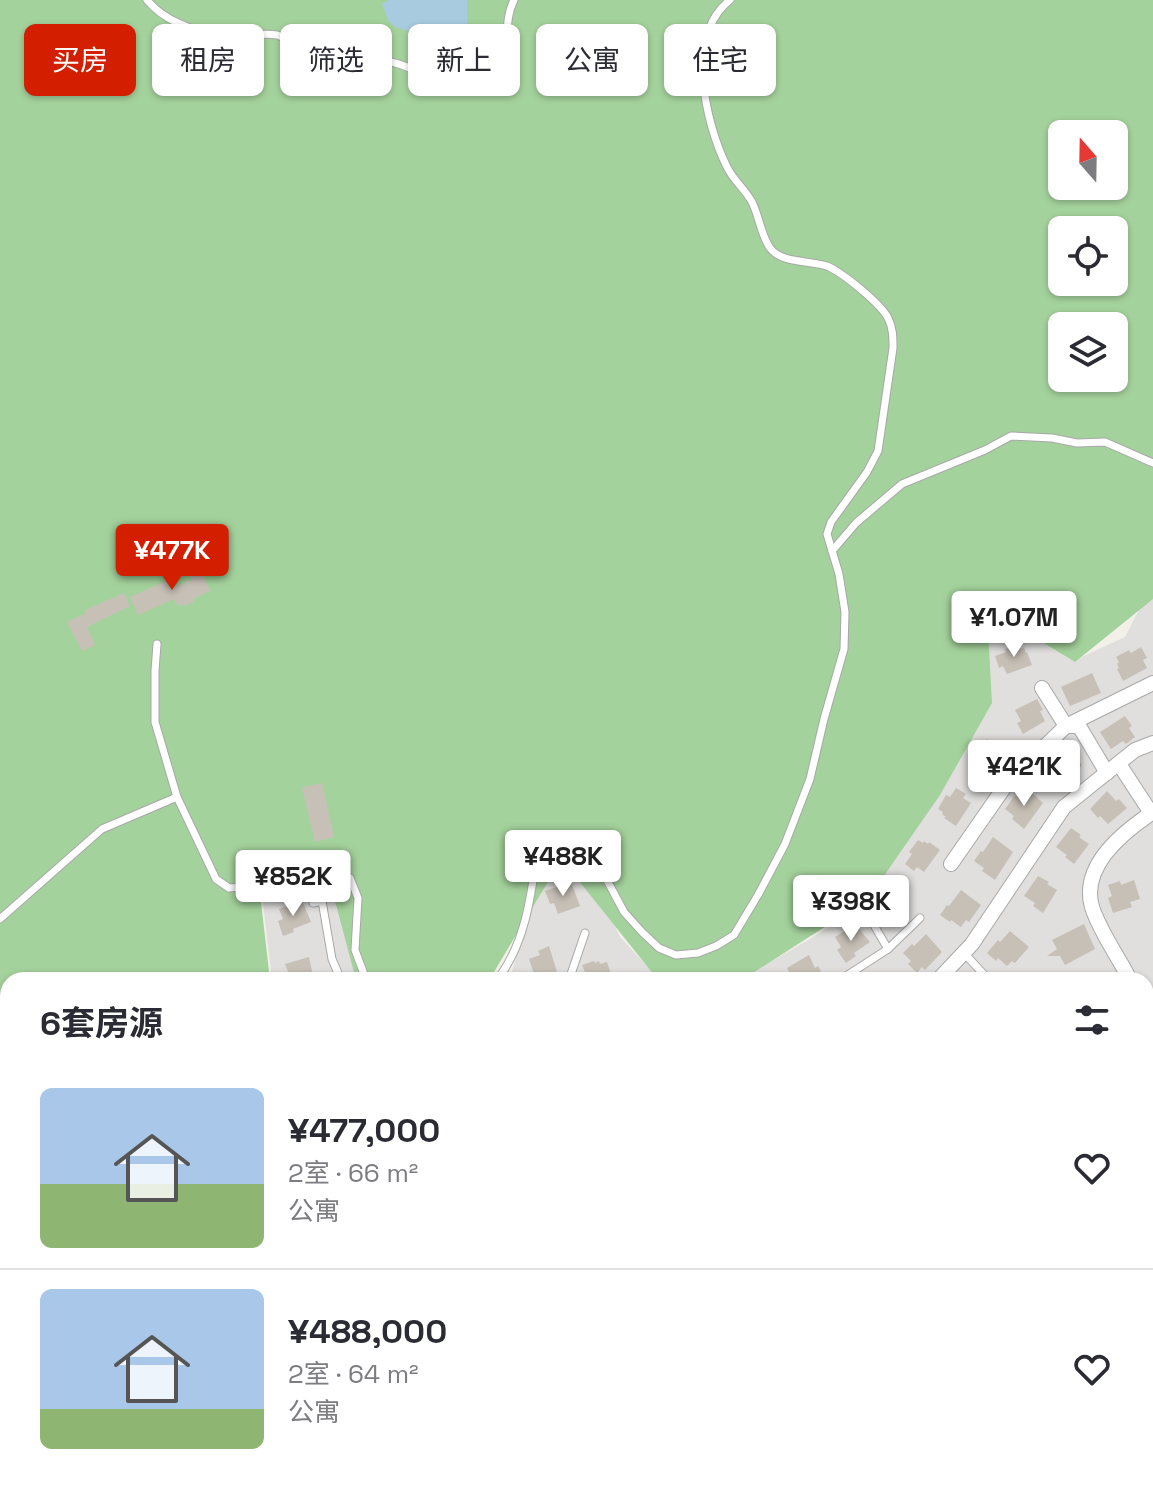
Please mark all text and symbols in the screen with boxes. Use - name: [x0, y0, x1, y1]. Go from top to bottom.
- chip: 买房: [24, 24, 136, 96]
- chip: 租房: [152, 24, 264, 96]
- chip: 筛选: [280, 24, 392, 96]
- chip: 新上: [408, 24, 520, 96]
- chip: 公寓: [536, 24, 648, 96]
- chip: 住宅: [664, 24, 776, 96]
- north arrow: [1048, 120, 1128, 200]
- map controls: [1048, 120, 1128, 392]
- button: locate: [1048, 216, 1128, 296]
- button: layers: [1048, 312, 1128, 392]
- pin: ¥477K: [116, 524, 228, 592]
- text: ¥477K: [134, 533, 210, 567]
- pin: ¥1.07M: [949, 591, 1079, 659]
- text: ¥1.07M: [970, 600, 1058, 634]
- pin: ¥421K: [968, 740, 1080, 808]
- text: ¥421K: [986, 749, 1062, 783]
- pin: ¥488K: [507, 830, 619, 898]
- text: ¥488K: [523, 839, 603, 873]
- pin: ¥852K: [237, 850, 349, 918]
- text: ¥852K: [254, 859, 332, 893]
- pin: ¥398K: [795, 875, 907, 943]
- text: ¥398K: [811, 884, 891, 918]
- icon: filters: [1070, 998, 1114, 1042]
- text: 6套房源: [40, 1002, 163, 1045]
- text: ¥477,000: [288, 1109, 440, 1152]
- icon: home: [104, 1120, 200, 1216]
- icon: heart: [1070, 1146, 1114, 1190]
- text: 2室 · 66 m²: [288, 1156, 418, 1190]
- text: 公寓: [288, 1194, 340, 1228]
- text: ¥488,000: [288, 1310, 447, 1353]
- icon: home: [104, 1321, 200, 1417]
- icon: heart: [1070, 1347, 1114, 1391]
- text: 2室 · 64 m²: [288, 1357, 419, 1391]
- text: 公寓: [288, 1395, 340, 1429]

